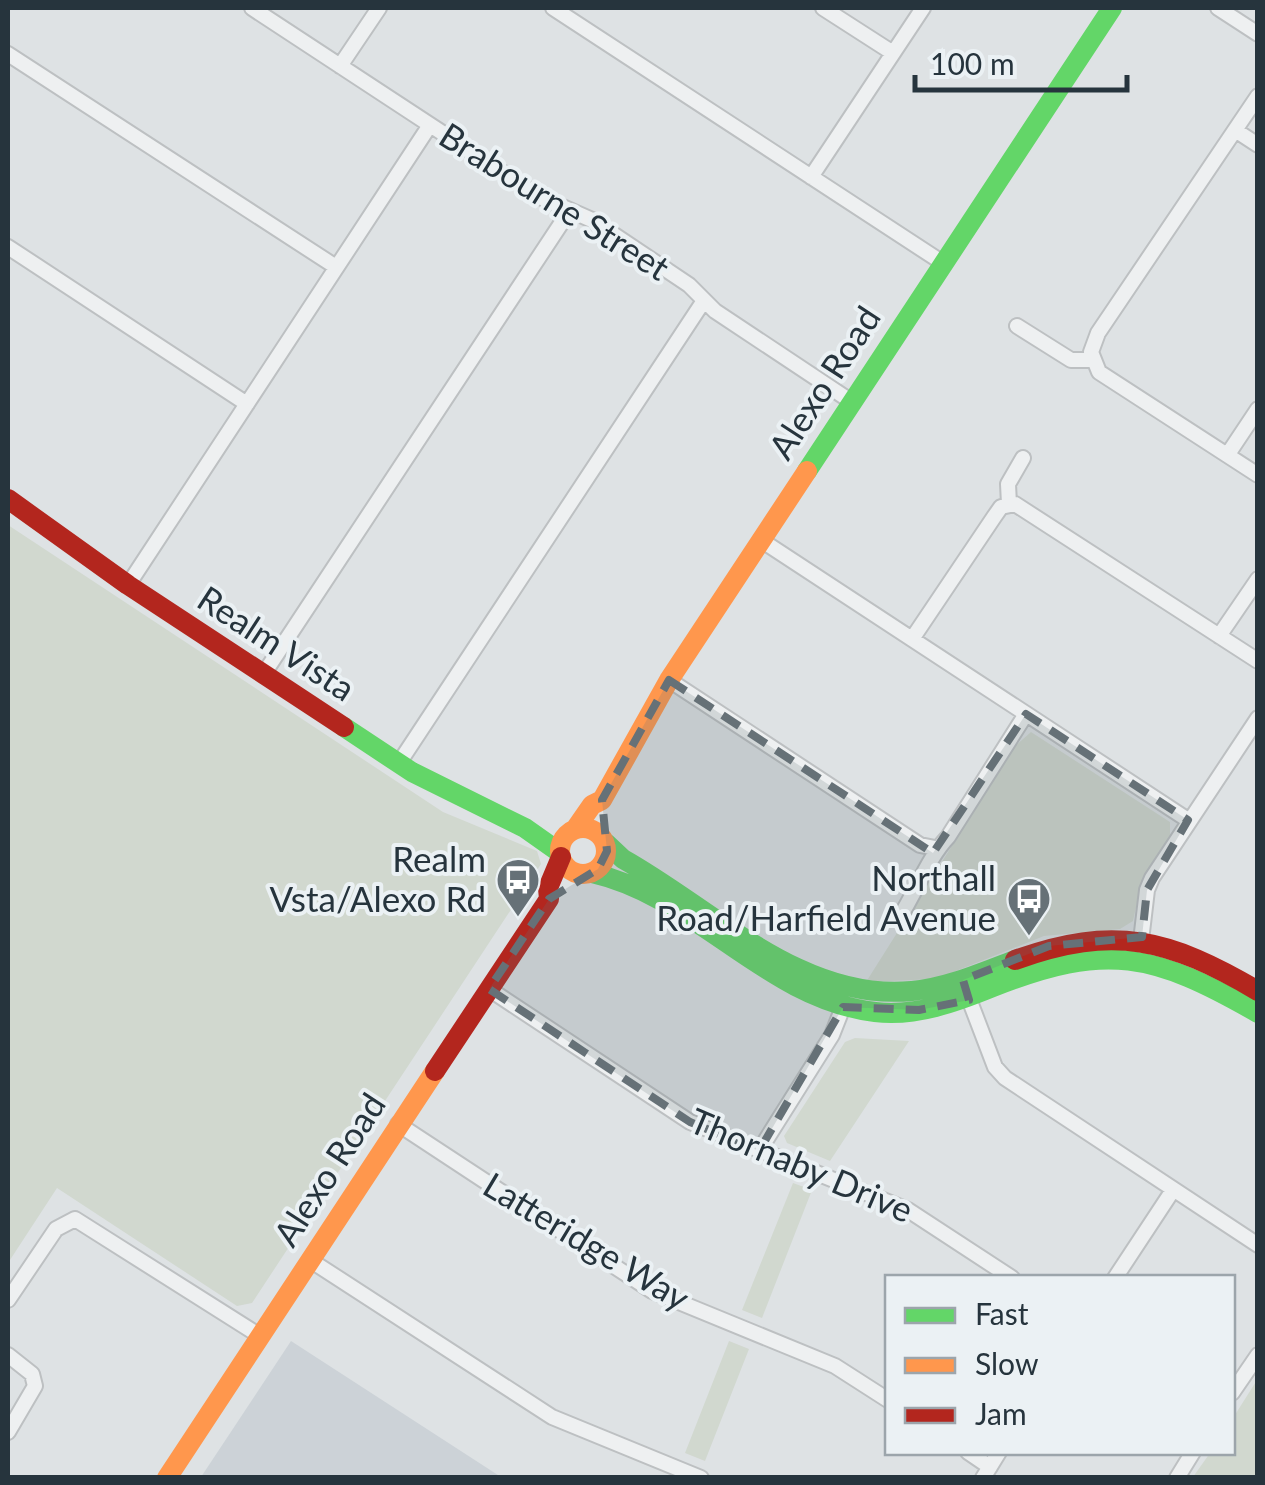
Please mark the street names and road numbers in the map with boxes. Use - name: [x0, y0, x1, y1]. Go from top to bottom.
- street label: Brabourne Street: [432, 113, 678, 288]
- street label: Alexo Road: [759, 298, 888, 466]
- street label: Realm Vista: [191, 576, 363, 709]
- street label: Alexo Road: [264, 1085, 393, 1253]
- street label: Thornaby Drive: [684, 1098, 920, 1230]
- street label: Latteridge Way: [477, 1162, 697, 1318]

